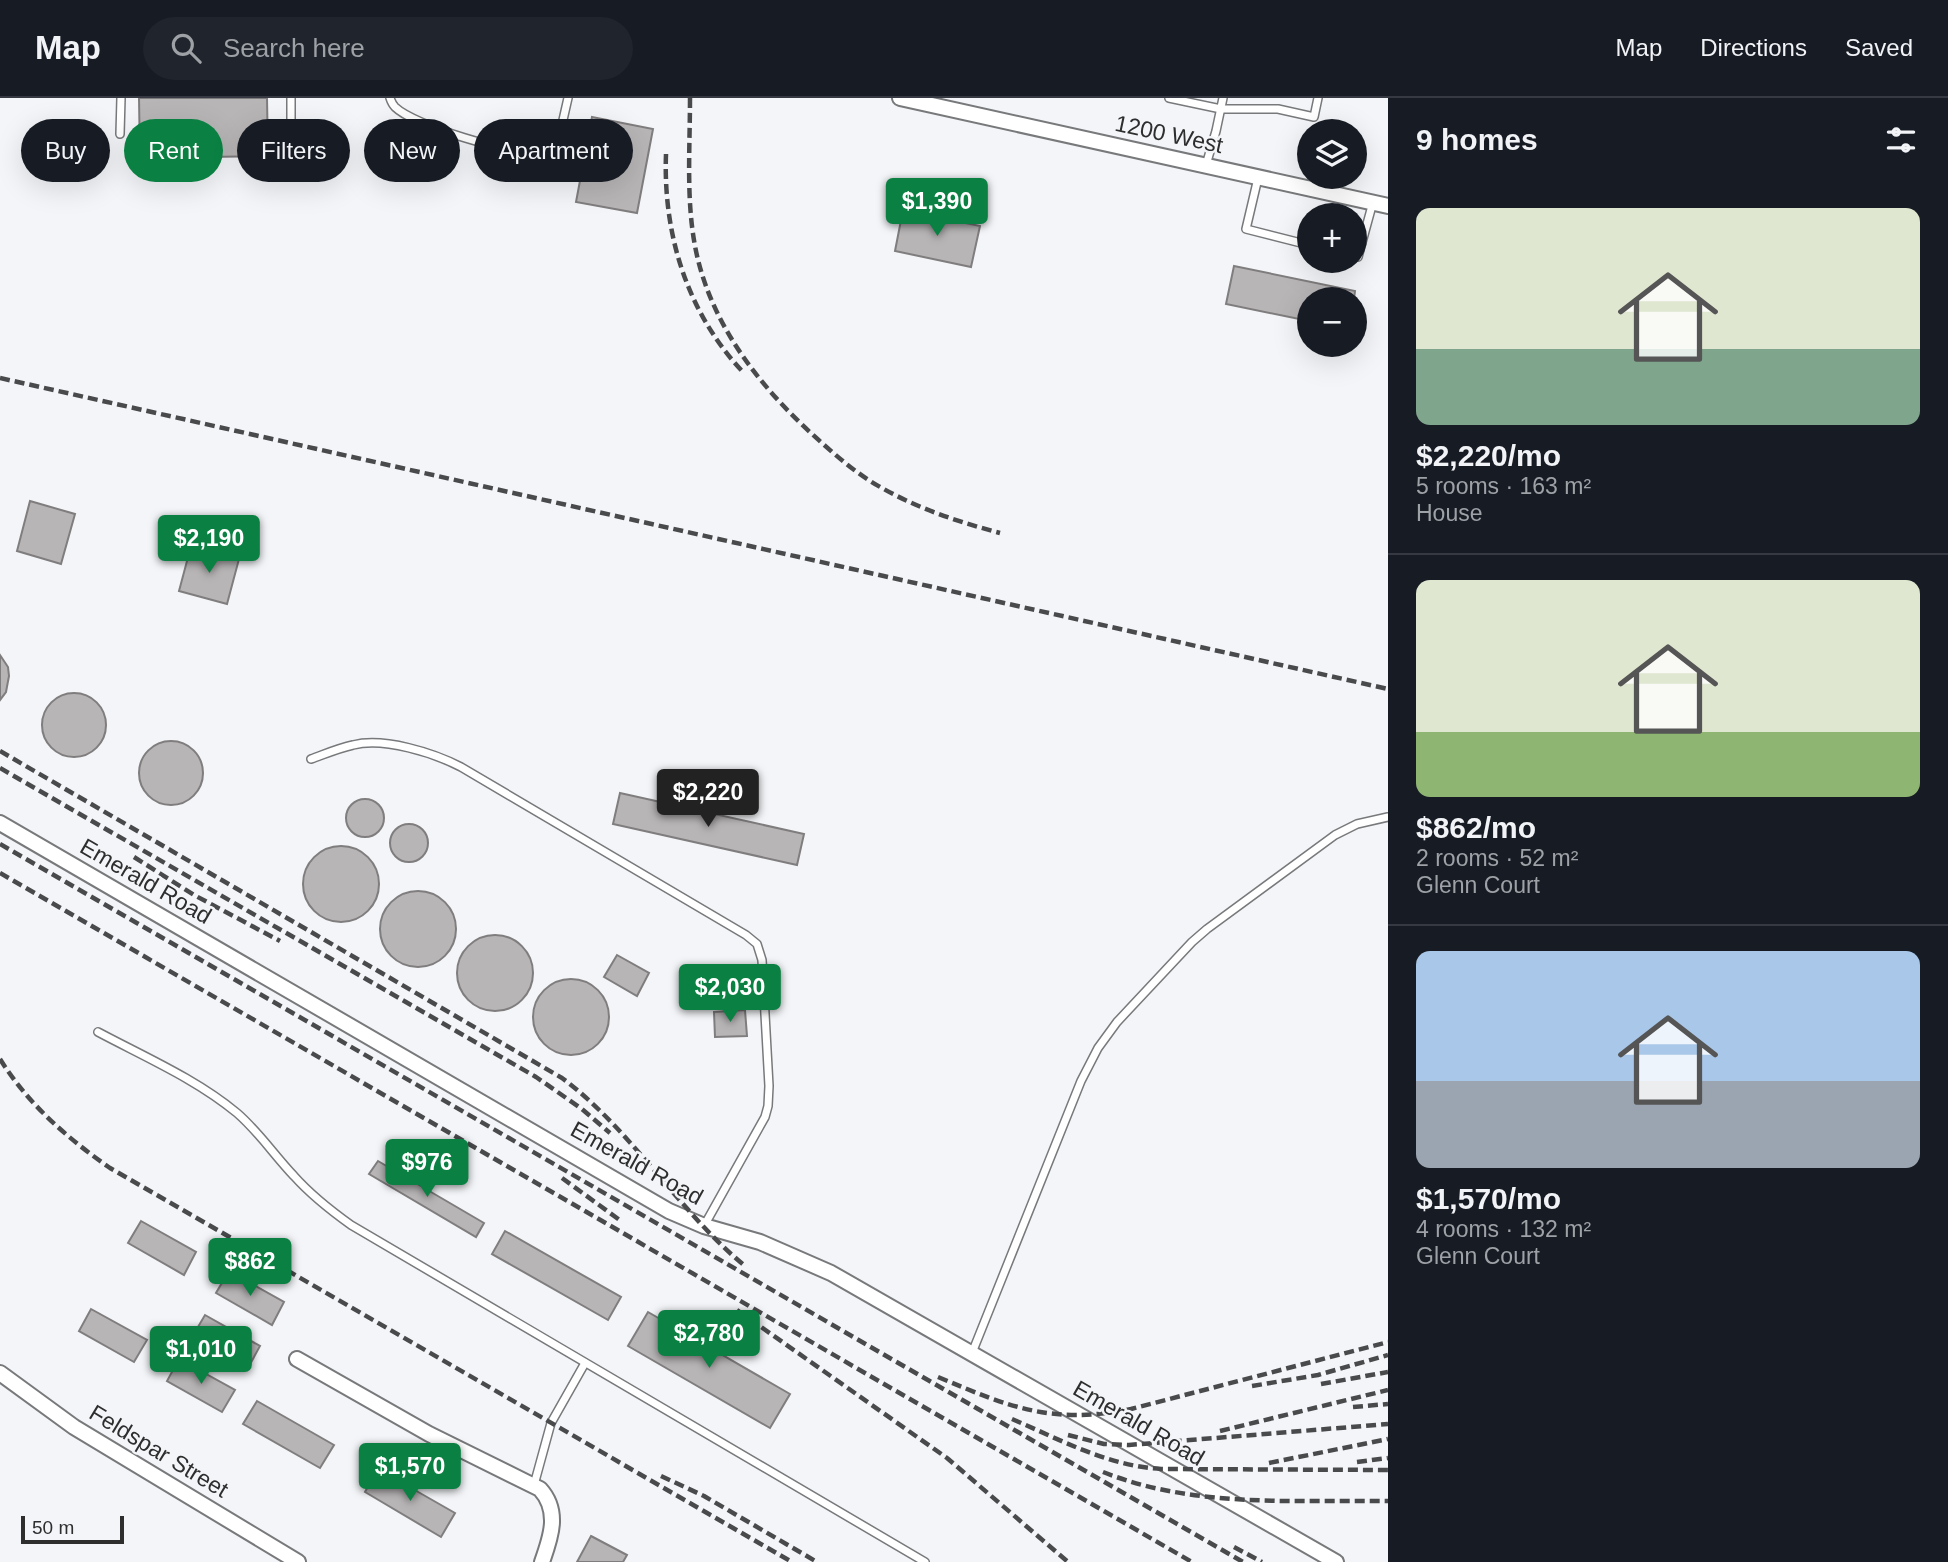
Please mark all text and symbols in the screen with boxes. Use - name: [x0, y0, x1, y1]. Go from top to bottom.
- search box: [143, 17, 633, 80]
- text: Map: [35, 29, 101, 66]
- icon: search: [167, 29, 205, 67]
- text: Search here: [223, 33, 365, 63]
- text: Map: [1616, 34, 1662, 61]
- text: Directions: [1700, 34, 1807, 61]
- text: Saved: [1845, 34, 1913, 61]
- street label: 1200 West: [1113, 110, 1226, 158]
- chip: Buy: [21, 119, 110, 182]
- chip: Rent: [124, 119, 223, 182]
- chip: Filters: [237, 119, 350, 182]
- chip: New: [364, 119, 460, 182]
- chip: Apartment: [474, 119, 633, 182]
- map controls: [1297, 119, 1367, 357]
- button: layers: [1297, 119, 1367, 189]
- icon: filters: [1882, 121, 1920, 159]
- text: 9 homes: [1416, 123, 1538, 156]
- pin: $1,390: [880, 178, 994, 238]
- text: $1,390: [902, 188, 972, 214]
- button: +: [1297, 203, 1367, 273]
- icon: home: [1605, 254, 1731, 380]
- button: −: [1297, 287, 1367, 357]
- text: $2,220/mo: [1416, 439, 1561, 472]
- text: 5 rooms · 163 m²: [1416, 473, 1591, 499]
- text: House: [1416, 500, 1482, 526]
- pin: $2,190: [152, 516, 266, 575]
- text: $2,190: [174, 525, 244, 551]
- icon: home: [1605, 626, 1731, 752]
- pin: $2,220: [651, 770, 765, 829]
- text: $2,220: [673, 779, 743, 805]
- text: $862/mo: [1416, 811, 1536, 844]
- street label: Emerald Road: [76, 833, 216, 929]
- text: 2 rooms · 52 m²: [1416, 845, 1578, 871]
- text: Glenn Court: [1416, 872, 1540, 898]
- pin: $2,030: [673, 964, 787, 1024]
- text: $2,030: [695, 974, 765, 1000]
- icon: home: [1605, 997, 1731, 1123]
- street label: Emerald Road: [566, 1116, 708, 1210]
- pin: $976: [386, 1140, 468, 1199]
- text: $976: [401, 1149, 453, 1175]
- text: $1,570/mo: [1416, 1182, 1561, 1215]
- text: 4 rooms · 132 m²: [1416, 1216, 1591, 1242]
- pin: $862: [209, 1238, 291, 1298]
- text: Glenn Court: [1416, 1243, 1540, 1269]
- text: $862: [224, 1248, 276, 1274]
- pin: $2,780: [652, 1310, 766, 1370]
- text: $2,780: [674, 1320, 744, 1346]
- pin: $1,010: [144, 1326, 258, 1386]
- text: $1,010: [166, 1336, 236, 1362]
- street label: Emerald Road: [1069, 1375, 1209, 1471]
- street label: Feldspar Street: [85, 1399, 234, 1503]
- pin: $1,570: [353, 1444, 467, 1503]
- text: $1,570: [375, 1453, 445, 1479]
- scale bar: [21, 1513, 124, 1545]
- text: 50 m: [32, 1517, 74, 1538]

